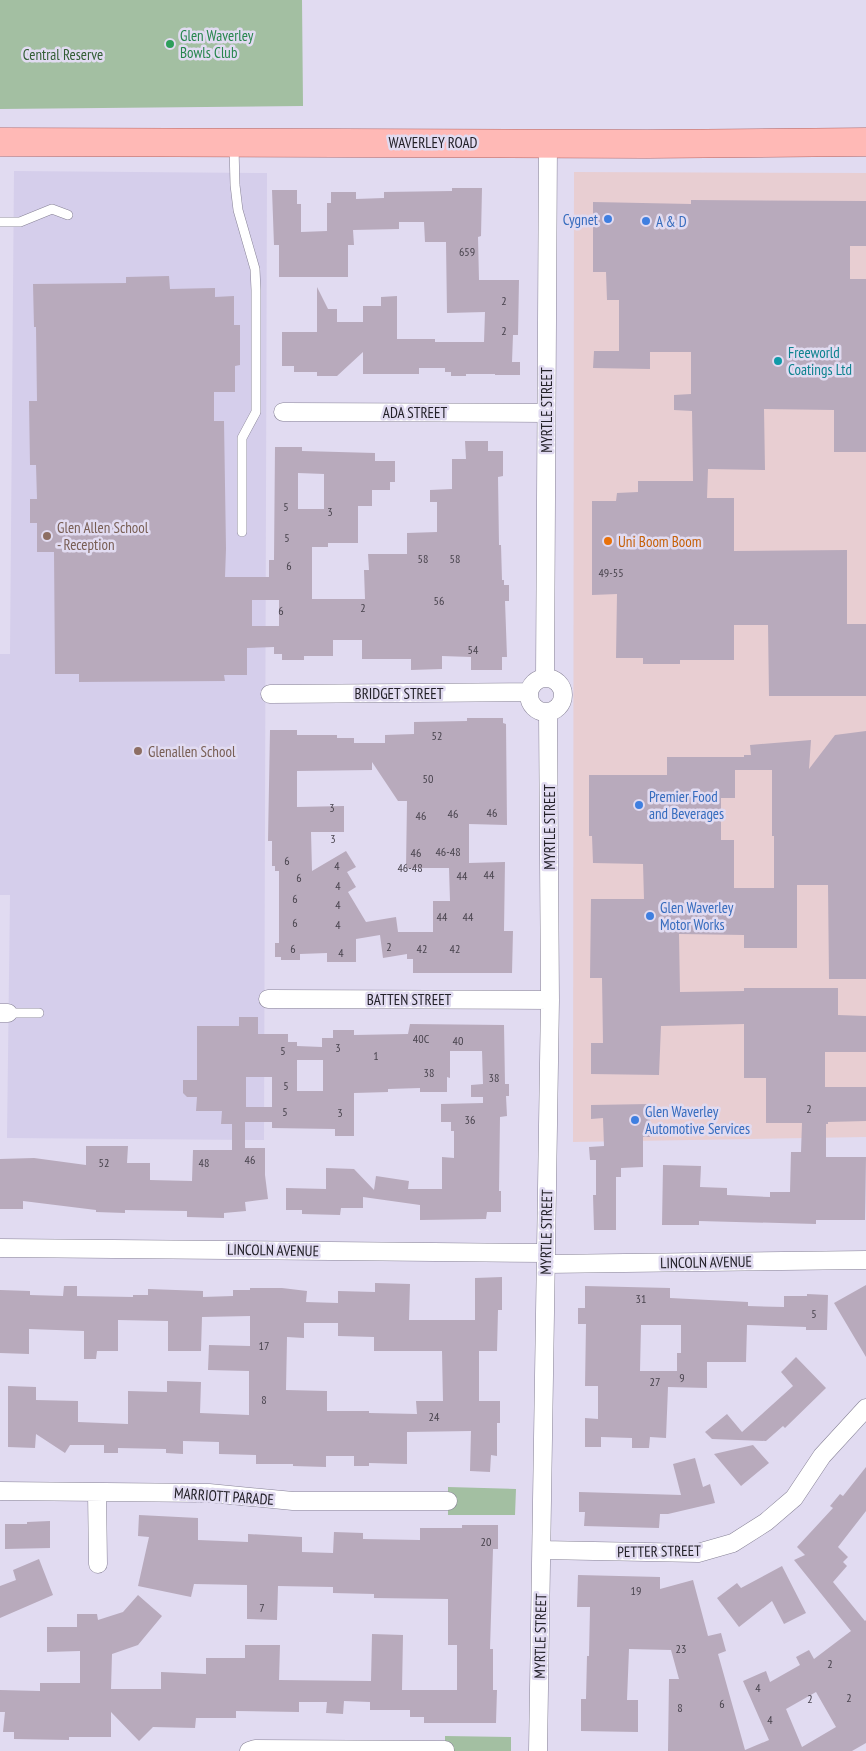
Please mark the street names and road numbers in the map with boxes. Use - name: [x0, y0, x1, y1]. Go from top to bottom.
- street label: WAVERLEY ROAD: [389, 133, 478, 152]
- street label: MYRTLE STREET: [537, 367, 556, 453]
- street label: ADA STREET: [383, 403, 447, 422]
- street label: BRIDGET STREET: [355, 684, 444, 703]
- street label: MYRTLE STREET: [540, 784, 559, 870]
- street label: BATTEN STREET: [367, 990, 452, 1009]
- street label: MYRTLE STREET: [536, 1189, 556, 1275]
- street label: LINCOLN AVENUE: [227, 1240, 319, 1260]
- street label: LINCOLN AVENUE: [660, 1252, 752, 1272]
- street label: MARRIOTT PARADE: [173, 1483, 275, 1509]
- street label: PETTER STREET: [617, 1541, 701, 1561]
- street label: MYRTLE STREET: [530, 1593, 550, 1679]

